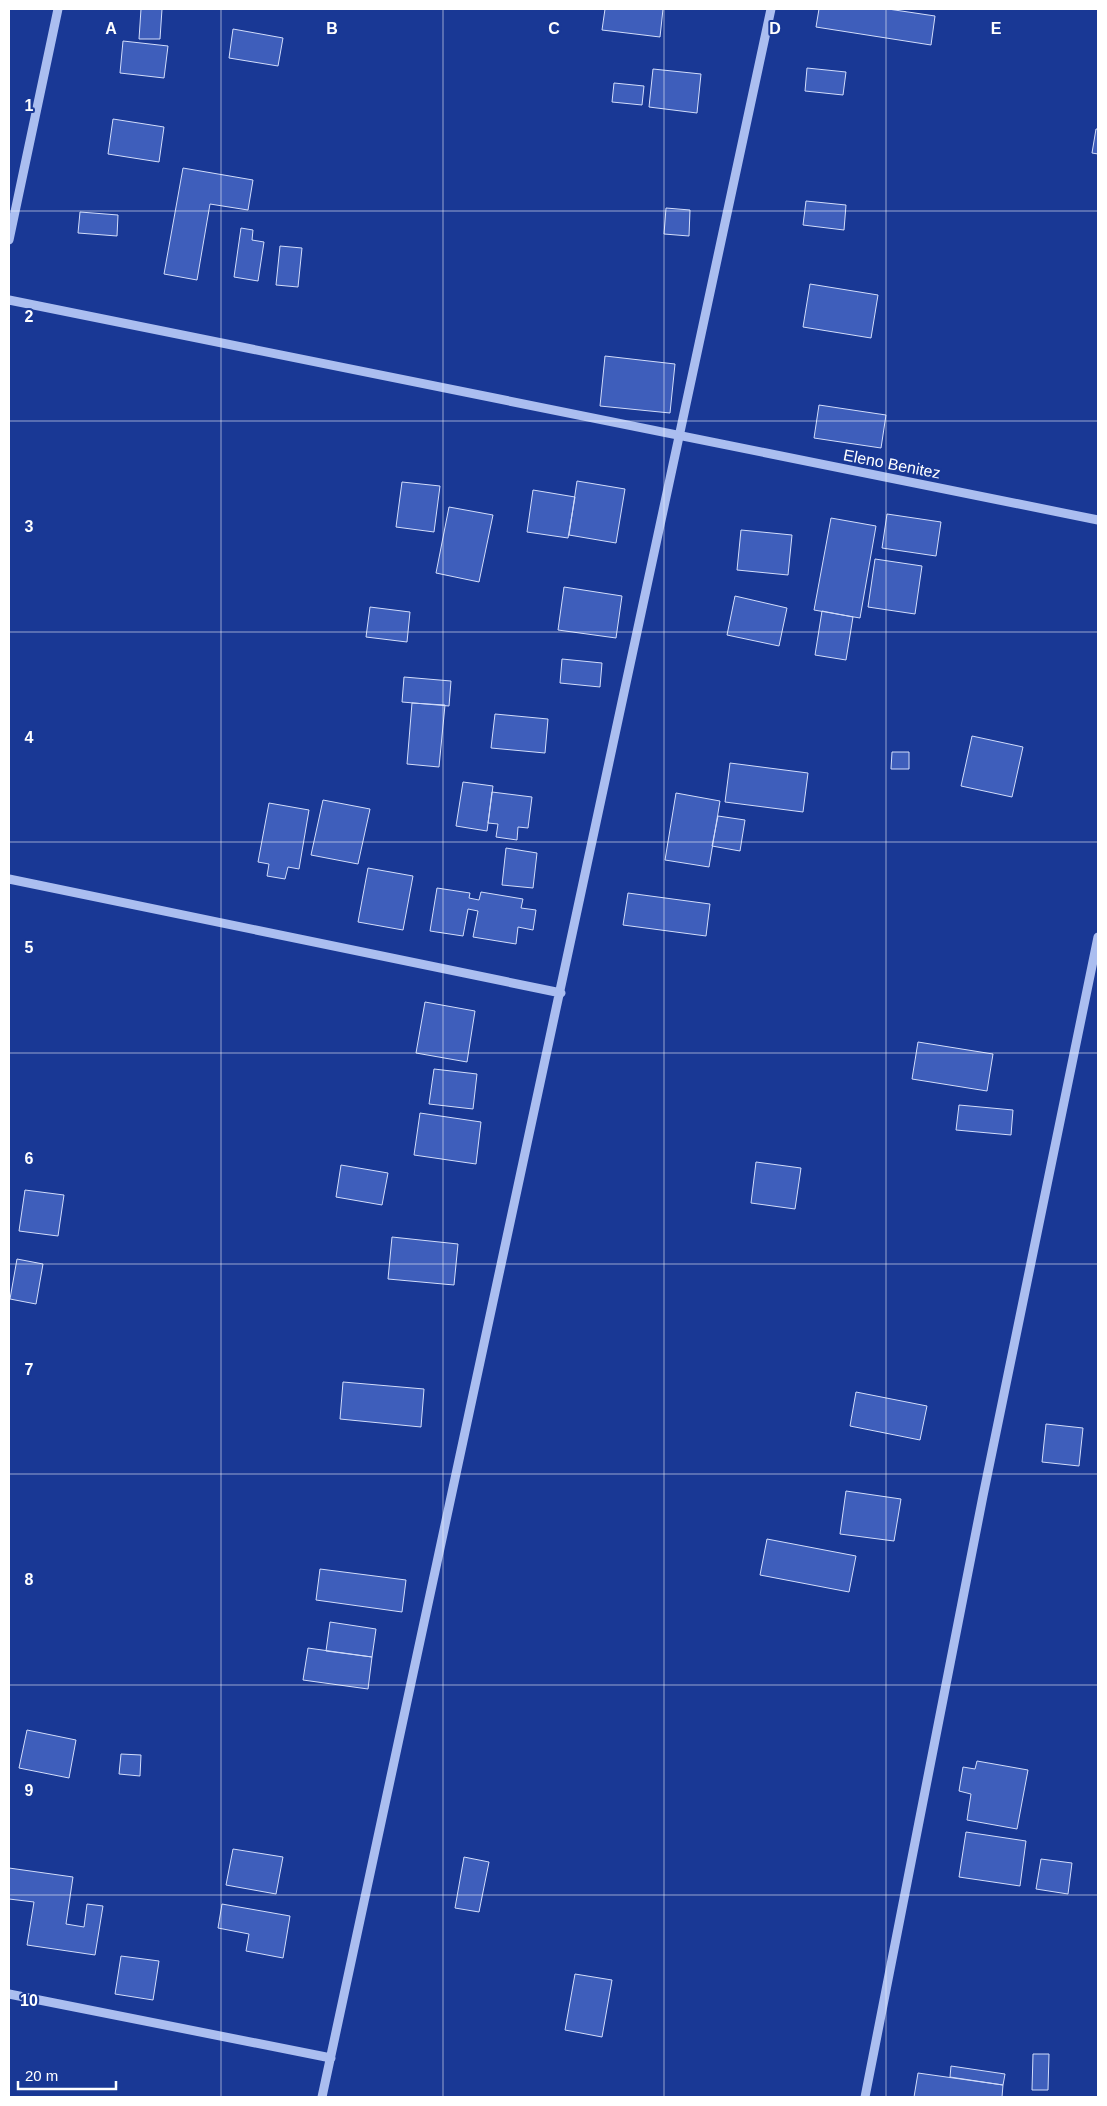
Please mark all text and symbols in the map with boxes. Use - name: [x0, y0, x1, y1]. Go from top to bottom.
- text: A: [105, 20, 117, 37]
- text: B: [326, 20, 338, 37]
- text: C: [548, 20, 560, 37]
- text: D: [769, 20, 781, 37]
- text: E: [991, 20, 1002, 37]
- text: 1: [25, 97, 34, 114]
- text: 2: [25, 308, 34, 325]
- street label: Eleno Benitez: [842, 446, 942, 482]
- text: 3: [25, 518, 34, 535]
- text: 4: [25, 729, 34, 746]
- text: 5: [25, 939, 34, 956]
- text: 6: [25, 1150, 34, 1167]
- text: 7: [25, 1361, 34, 1378]
- text: 8: [25, 1571, 34, 1588]
- text: 9: [25, 1782, 34, 1799]
- text: 10: [20, 1992, 38, 2009]
- scale bar: [18, 2058, 115, 2090]
- text: 20 m: [25, 2067, 58, 2084]

